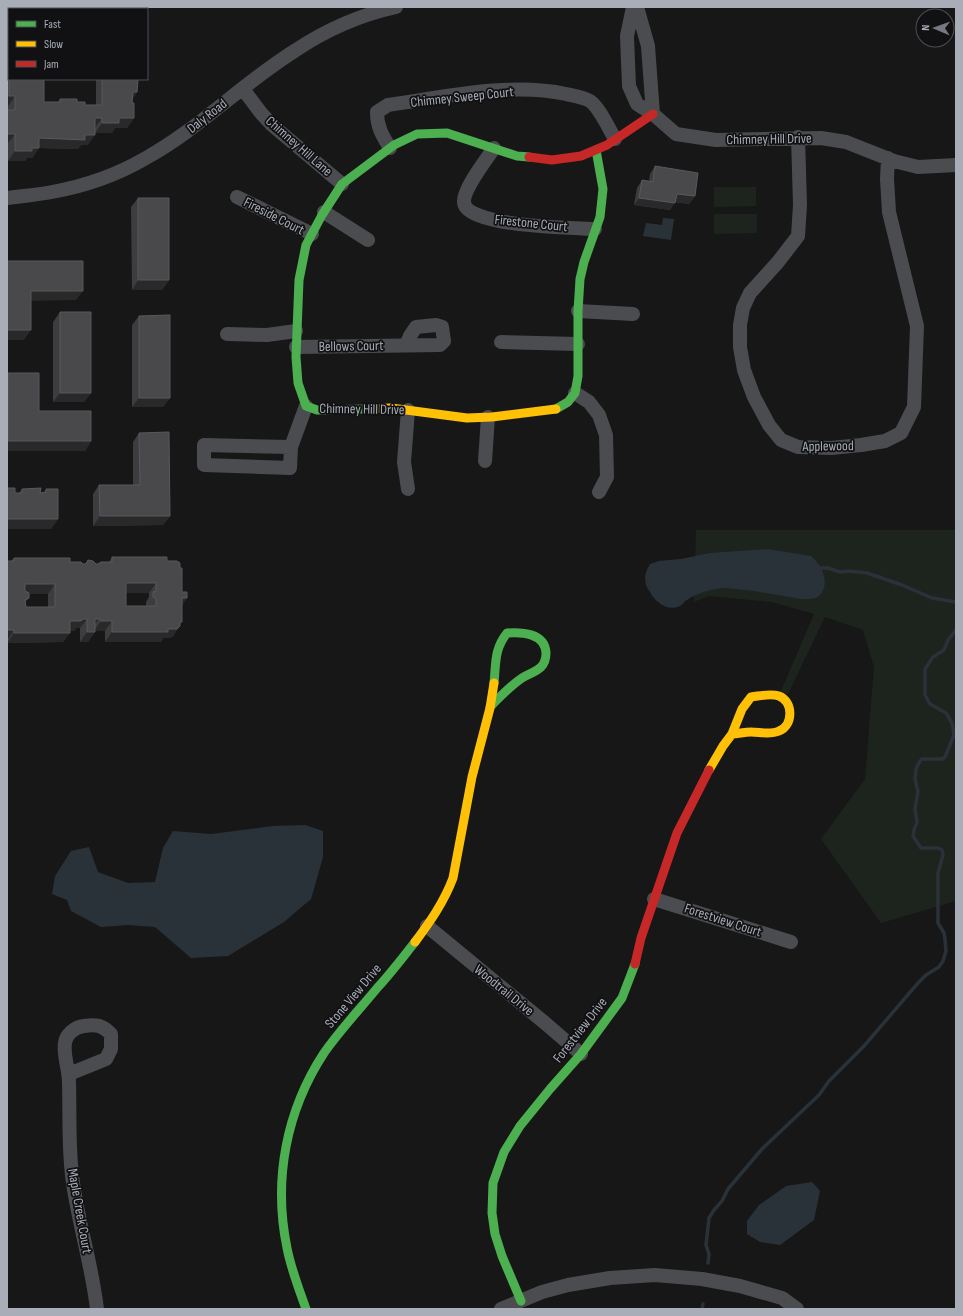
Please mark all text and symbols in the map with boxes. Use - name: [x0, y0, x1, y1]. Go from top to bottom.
- legend: [8, 8, 148, 80]
- north arrow: [915, 8, 955, 48]
- text: Fast: [44, 17, 61, 32]
- text: N: [919, 24, 932, 31]
- text: Slow: [44, 37, 63, 52]
- text: Jam: [43, 57, 59, 72]
- street label: Chimney Sweep Court: [410, 83, 514, 111]
- street label: Daly Road: [184, 95, 230, 137]
- street label: Chimney Hill Lane: [262, 112, 336, 180]
- street label: Chimney Hill Drive: [726, 130, 812, 148]
- street label: Fireside Court: [241, 194, 307, 238]
- street label: Firestone Court: [494, 211, 568, 235]
- street label: Bellows Court: [318, 337, 384, 355]
- street label: Chimney Hill Drive: [319, 400, 405, 418]
- street label: Applewood: [801, 437, 854, 455]
- street label: Forestview Court: [682, 900, 764, 940]
- street label: Stone View Drive: [321, 960, 385, 1032]
- street label: Woodtrail Drive: [471, 961, 537, 1019]
- street label: Forestview Drive: [549, 994, 611, 1066]
- street label: Maple Creek Court: [64, 1167, 96, 1255]

